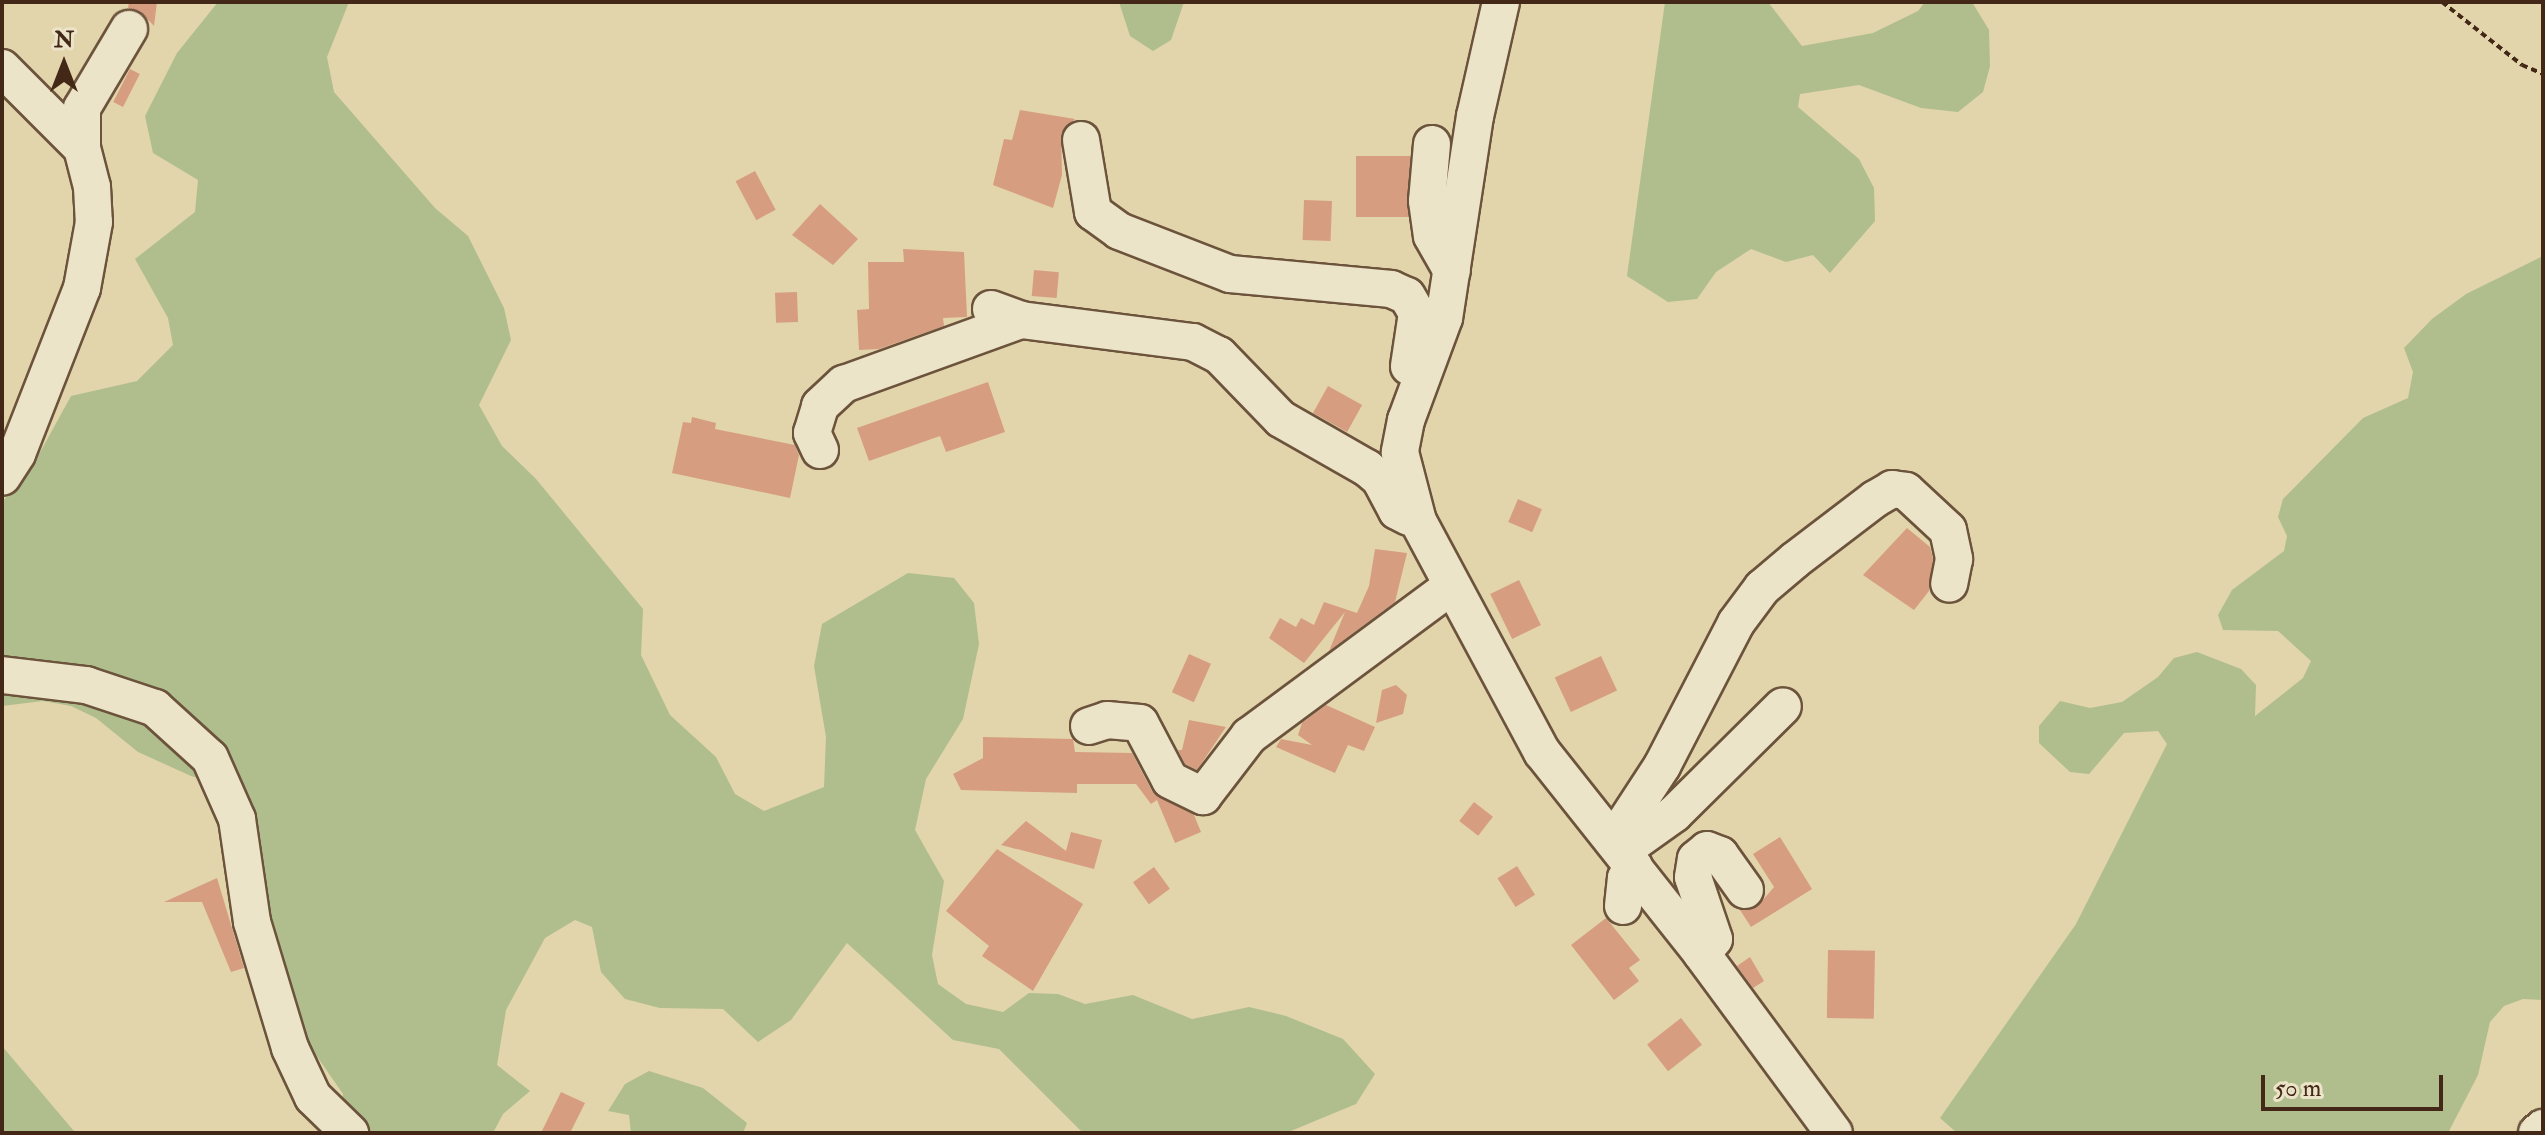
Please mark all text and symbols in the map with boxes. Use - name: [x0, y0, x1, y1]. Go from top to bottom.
- north arrow: [24, 24, 104, 104]
- text: N: [54, 26, 74, 54]
- scale bar: [2265, 1059, 2447, 1109]
- text: 50 m: [2275, 1073, 2321, 1104]

